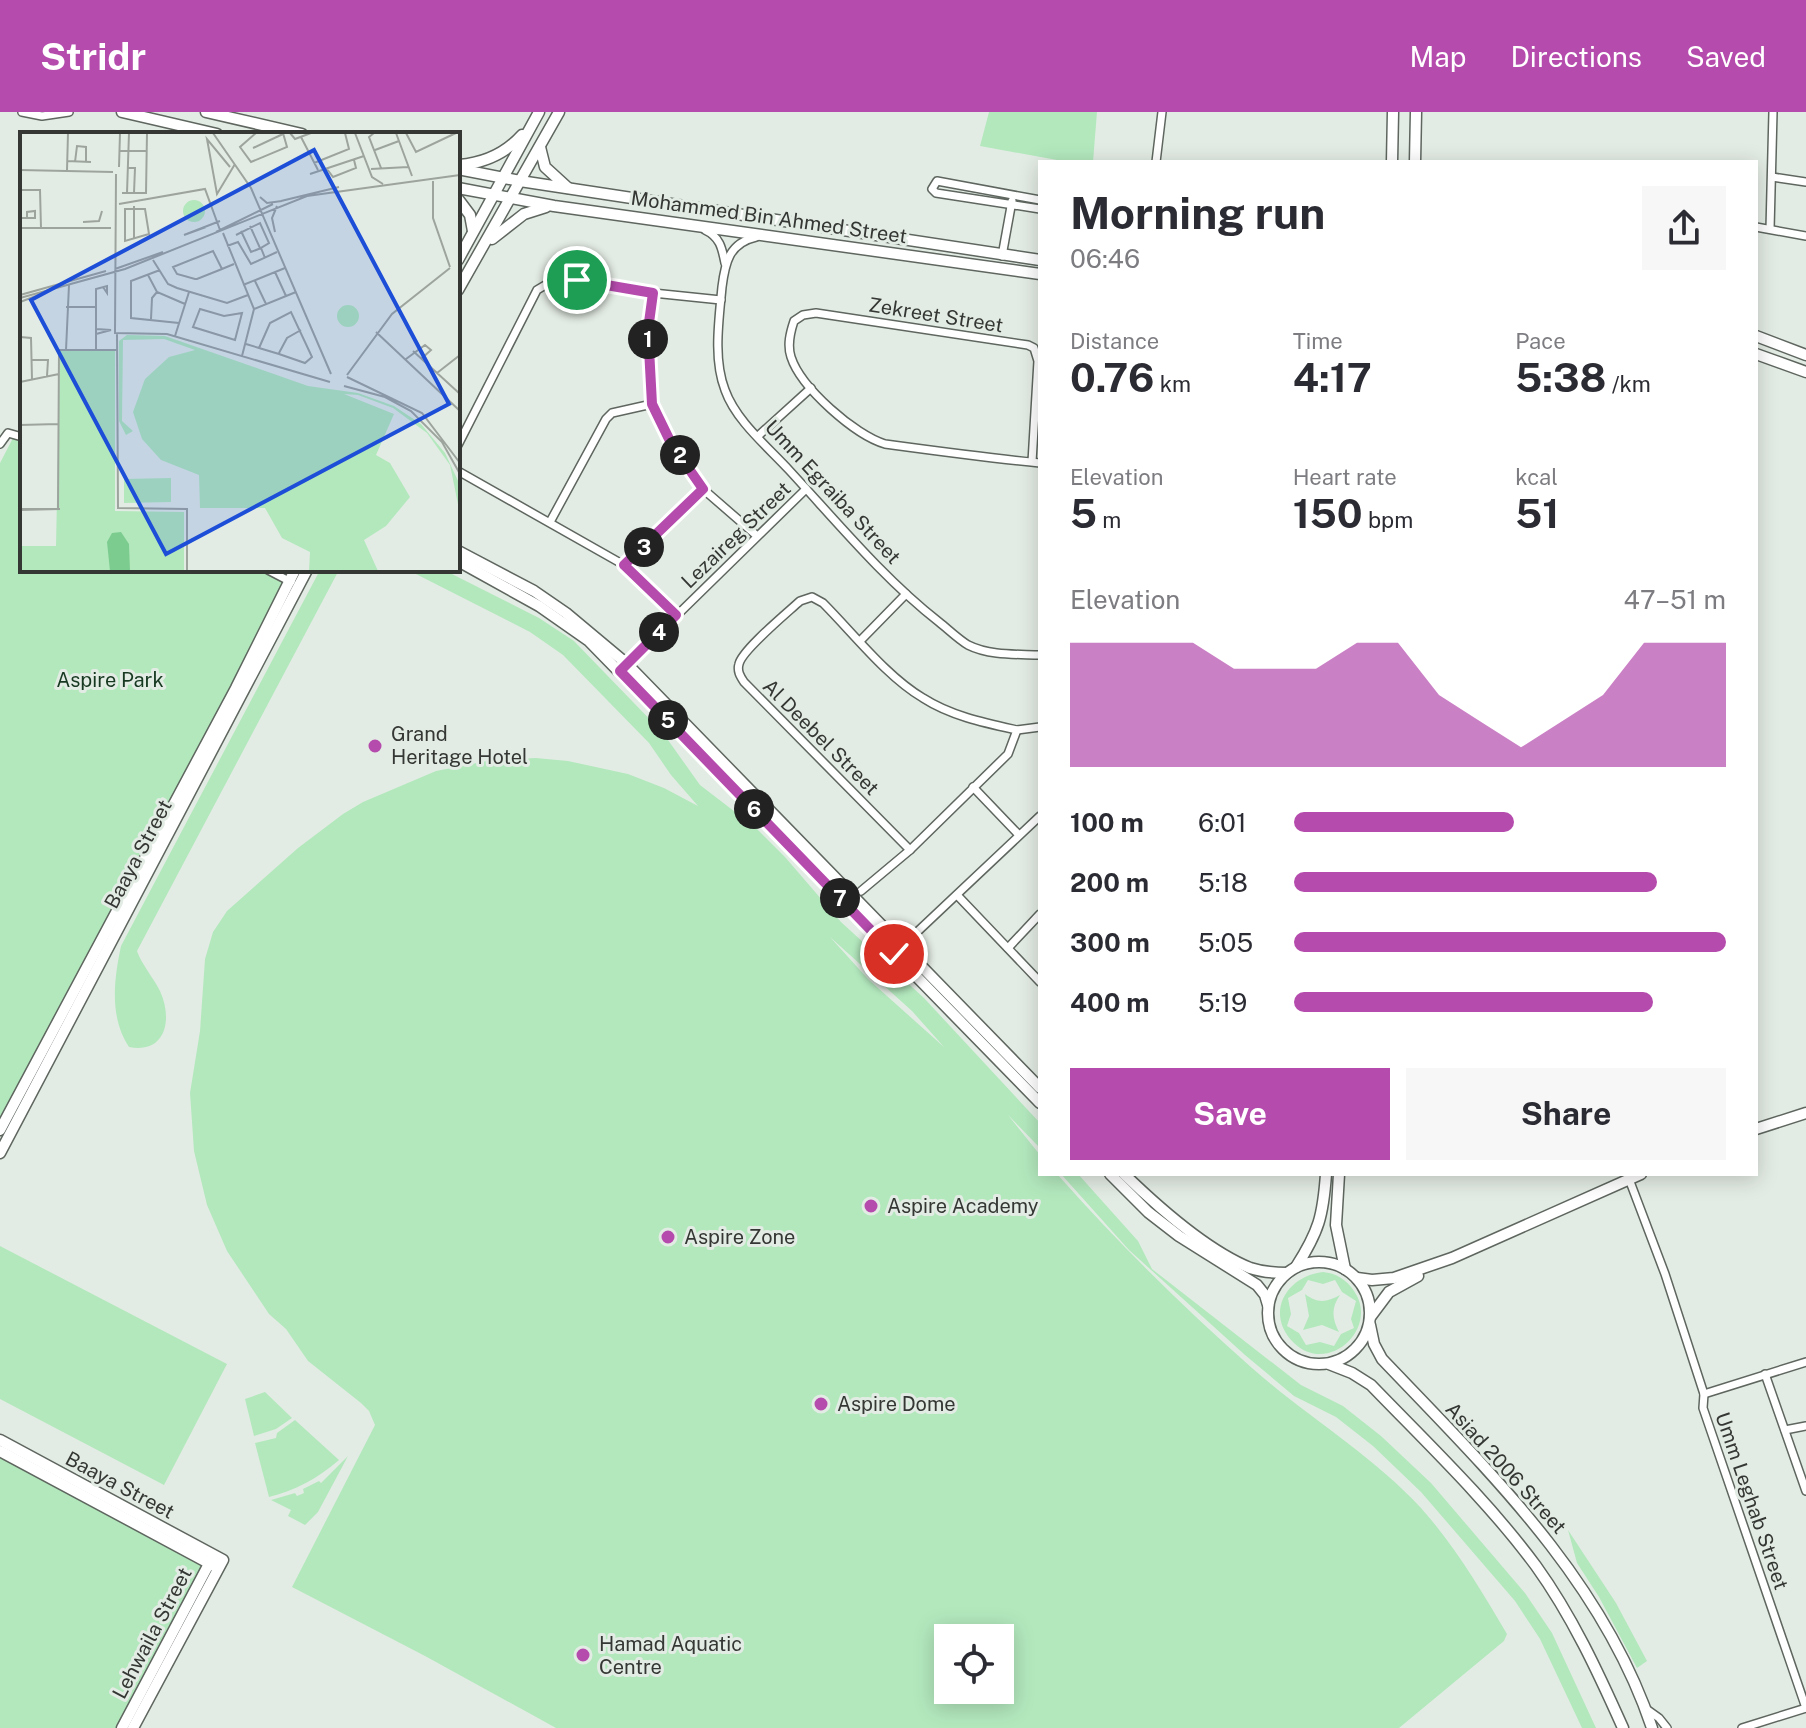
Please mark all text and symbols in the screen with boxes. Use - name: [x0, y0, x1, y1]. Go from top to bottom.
- text: Stridr: [40, 34, 146, 79]
- text: Map: [1410, 40, 1466, 73]
- text: Directions: [1510, 40, 1642, 73]
- text: Saved: [1686, 40, 1766, 73]
- inset map: [20, 132, 460, 572]
- street label: Mohammed Bin Ahmed Street: [629, 186, 909, 248]
- button: share: [1642, 186, 1726, 270]
- text: Morning run: [1070, 187, 1325, 239]
- text: 06:46: [1070, 243, 1140, 274]
- pin: [543, 246, 611, 314]
- icon: arrive: [555, 258, 599, 302]
- street label: Zekreet Street: [867, 293, 1005, 337]
- pin: 1: [628, 319, 668, 359]
- text: 1: [643, 326, 653, 352]
- text: Distance: [1070, 328, 1159, 354]
- text: Time: [1293, 328, 1343, 354]
- text: Pace: [1515, 328, 1566, 354]
- text: 0.76: [1070, 354, 1154, 401]
- text: 4:17: [1293, 354, 1372, 401]
- text: 5:38: [1515, 354, 1606, 401]
- text: km: [1154, 371, 1191, 397]
- text: /km: [1606, 371, 1651, 397]
- street label: Umm Egraiba Street: [760, 415, 906, 569]
- pin: 2: [660, 435, 700, 475]
- text: 2: [673, 442, 687, 468]
- text: Elevation: [1070, 464, 1163, 490]
- text: Heart rate: [1293, 464, 1397, 490]
- text: kcal: [1515, 464, 1558, 490]
- street label: Lezaireg Street: [676, 477, 796, 593]
- text: 5: [1070, 490, 1097, 537]
- text: 150: [1293, 490, 1363, 537]
- text: 51: [1515, 490, 1559, 537]
- text: m: [1097, 507, 1121, 533]
- text: bpm: [1363, 507, 1413, 533]
- pin: 3: [624, 527, 664, 567]
- text: 3: [637, 534, 651, 560]
- text: Elevation: [1070, 584, 1180, 615]
- text: 47–51 m: [1624, 584, 1726, 615]
- pin: 4: [639, 612, 679, 652]
- text: 4: [652, 619, 666, 645]
- park label: Aspire Park: [56, 668, 164, 692]
- street label: Al Deebel Street: [758, 674, 884, 800]
- pin: 5: [648, 700, 688, 740]
- text: 5: [661, 707, 675, 733]
- place label: Grand Heritage Hotel: [391, 722, 528, 769]
- marker: Grand Heritage Hotel: [366, 737, 384, 755]
- pin: 6: [734, 789, 774, 829]
- street label: Baaya Street: [99, 795, 177, 913]
- text: 6: [747, 796, 761, 822]
- text: 100 m: [1070, 807, 1144, 838]
- text: 6:01: [1198, 807, 1247, 838]
- text: 200 m: [1070, 867, 1149, 898]
- text: 5:18: [1198, 867, 1248, 898]
- pin: 7: [820, 878, 860, 918]
- text: 7: [833, 885, 847, 911]
- pin: [860, 920, 928, 988]
- text: 300 m: [1070, 927, 1150, 958]
- text: 5:05: [1198, 927, 1253, 958]
- icon: check: [872, 932, 916, 976]
- text: 400 m: [1070, 987, 1150, 1018]
- text: 5:19: [1198, 987, 1247, 1018]
- button: Save: [1070, 1068, 1390, 1160]
- button: Share: [1406, 1068, 1726, 1160]
- place label: Aspire Academy: [887, 1194, 1039, 1218]
- marker: Aspire Academy: [862, 1197, 880, 1215]
- place label: Aspire Zone: [684, 1225, 795, 1249]
- marker: Aspire Zone: [659, 1228, 677, 1246]
- place label: Aspire Dome: [837, 1392, 956, 1416]
- marker: Aspire Dome: [812, 1395, 830, 1413]
- street label: Asiad 2006 Street: [1441, 1397, 1571, 1539]
- street label: Umm Leghab Street: [1710, 1409, 1794, 1593]
- street label: Baaya Street: [61, 1446, 179, 1524]
- street label: Lehwaila Street: [107, 1563, 197, 1703]
- map controls: [934, 1624, 1014, 1704]
- button: locate: [934, 1624, 1014, 1704]
- place label: Hamad Aquatic Centre: [599, 1632, 742, 1679]
- marker: Hamad Aquatic Centre: [574, 1646, 592, 1664]

